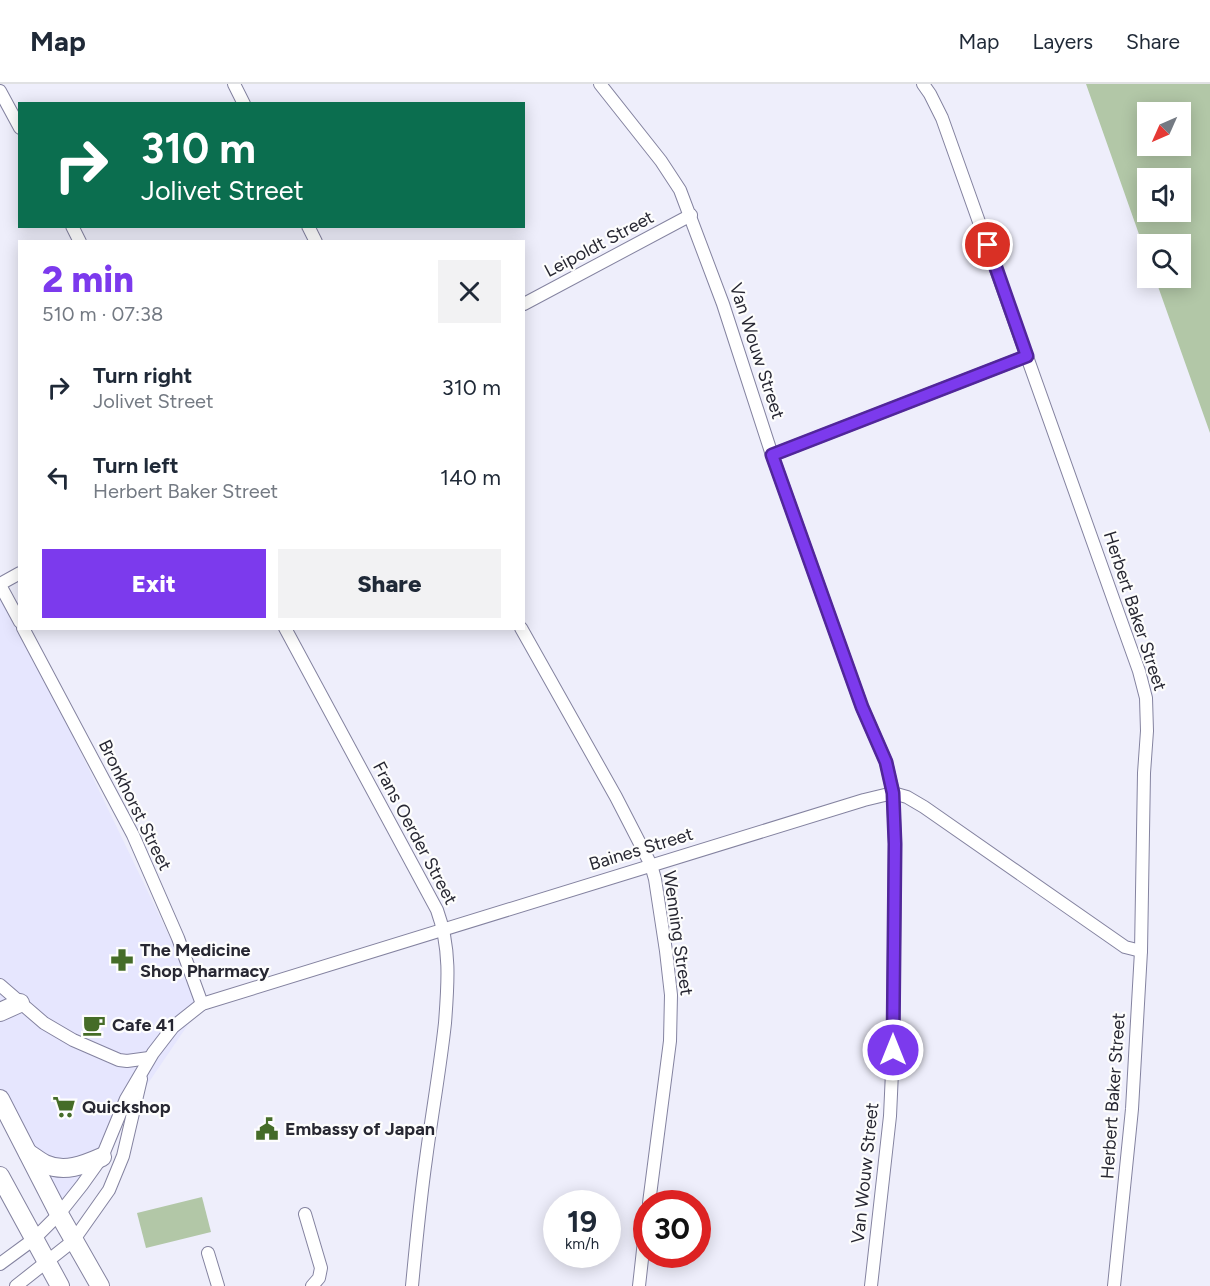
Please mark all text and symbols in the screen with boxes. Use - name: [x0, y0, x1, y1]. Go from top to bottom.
- text: Map: [30, 24, 86, 58]
- text: Map: [959, 29, 999, 54]
- text: Layers: [1032, 29, 1093, 54]
- text: Share: [1126, 29, 1180, 54]
- north arrow: [1137, 102, 1191, 156]
- map controls: [1137, 102, 1191, 288]
- text: 310 m: [141, 123, 256, 174]
- icon: right: [42, 126, 120, 204]
- button: sound: [1137, 168, 1191, 222]
- text: Jolivet Street: [141, 174, 304, 207]
- street label: Leipoldt Street: [541, 206, 658, 282]
- pin: [962, 219, 1013, 270]
- icon: arrive: [971, 228, 1004, 261]
- button: search: [1137, 234, 1191, 288]
- text: 2 min: [42, 258, 134, 301]
- button: close: [438, 260, 501, 323]
- street label: Van Wouw Street: [725, 280, 789, 422]
- text: 510 m · 07:38: [42, 302, 163, 326]
- text: Turn right: [93, 362, 192, 389]
- icon: right: [42, 371, 75, 404]
- text: 310 m: [442, 374, 501, 401]
- text: Jolivet Street: [93, 389, 214, 413]
- text: Turn left: [93, 452, 179, 479]
- icon: left: [42, 461, 75, 494]
- text: 140 m: [440, 464, 501, 491]
- text: Herbert Baker Street: [93, 479, 278, 503]
- street label: Herbert Baker Street: [1099, 528, 1171, 694]
- button: Exit: [42, 549, 266, 618]
- button: Share: [278, 549, 501, 618]
- street label: Bronkhorst Street: [94, 736, 176, 874]
- street label: Frans Oerder Street: [368, 758, 462, 908]
- street label: Baines Street: [586, 823, 696, 875]
- street label: Wenning Street: [658, 869, 698, 997]
- place label: The Medicine Shop Pharmacy: [140, 939, 270, 982]
- pharmacy icon: The Medicine Shop Pharmacy: [109, 947, 135, 973]
- cafe icon: Cafe 41: [81, 1012, 107, 1038]
- street label: Herbert Baker Street: [1096, 1012, 1130, 1180]
- place label: Cafe 41: [112, 1014, 175, 1036]
- position arrow: [861, 1018, 925, 1082]
- supermarket icon: Quickshop: [51, 1094, 77, 1120]
- place label: Quickshop: [82, 1096, 171, 1118]
- street label: Van Wouw Street: [847, 1101, 883, 1244]
- public building icon: Embassy of Japan: [254, 1116, 280, 1142]
- place label: Embassy of Japan: [285, 1118, 435, 1140]
- speed limit sign: 30: [633, 1190, 711, 1268]
- text: 19: [567, 1203, 597, 1240]
- text: km/h: [565, 1235, 599, 1253]

